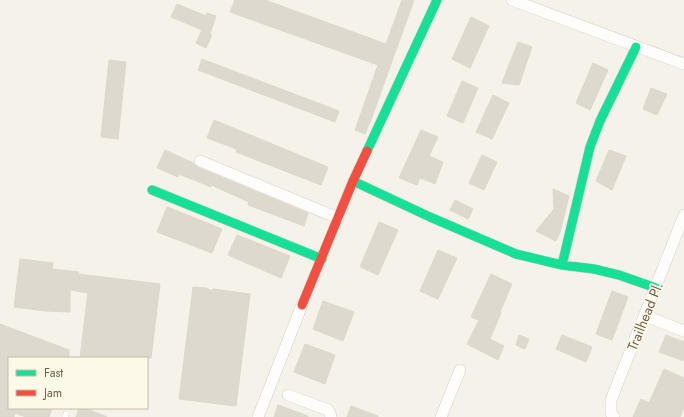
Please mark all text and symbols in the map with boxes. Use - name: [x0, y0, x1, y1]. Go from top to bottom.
- street label: Trailhead Pl.: [622, 279, 668, 353]
- legend: [8, 357, 148, 409]
- text: Fast: [44, 364, 63, 382]
- text: Jam: [42, 384, 62, 402]

